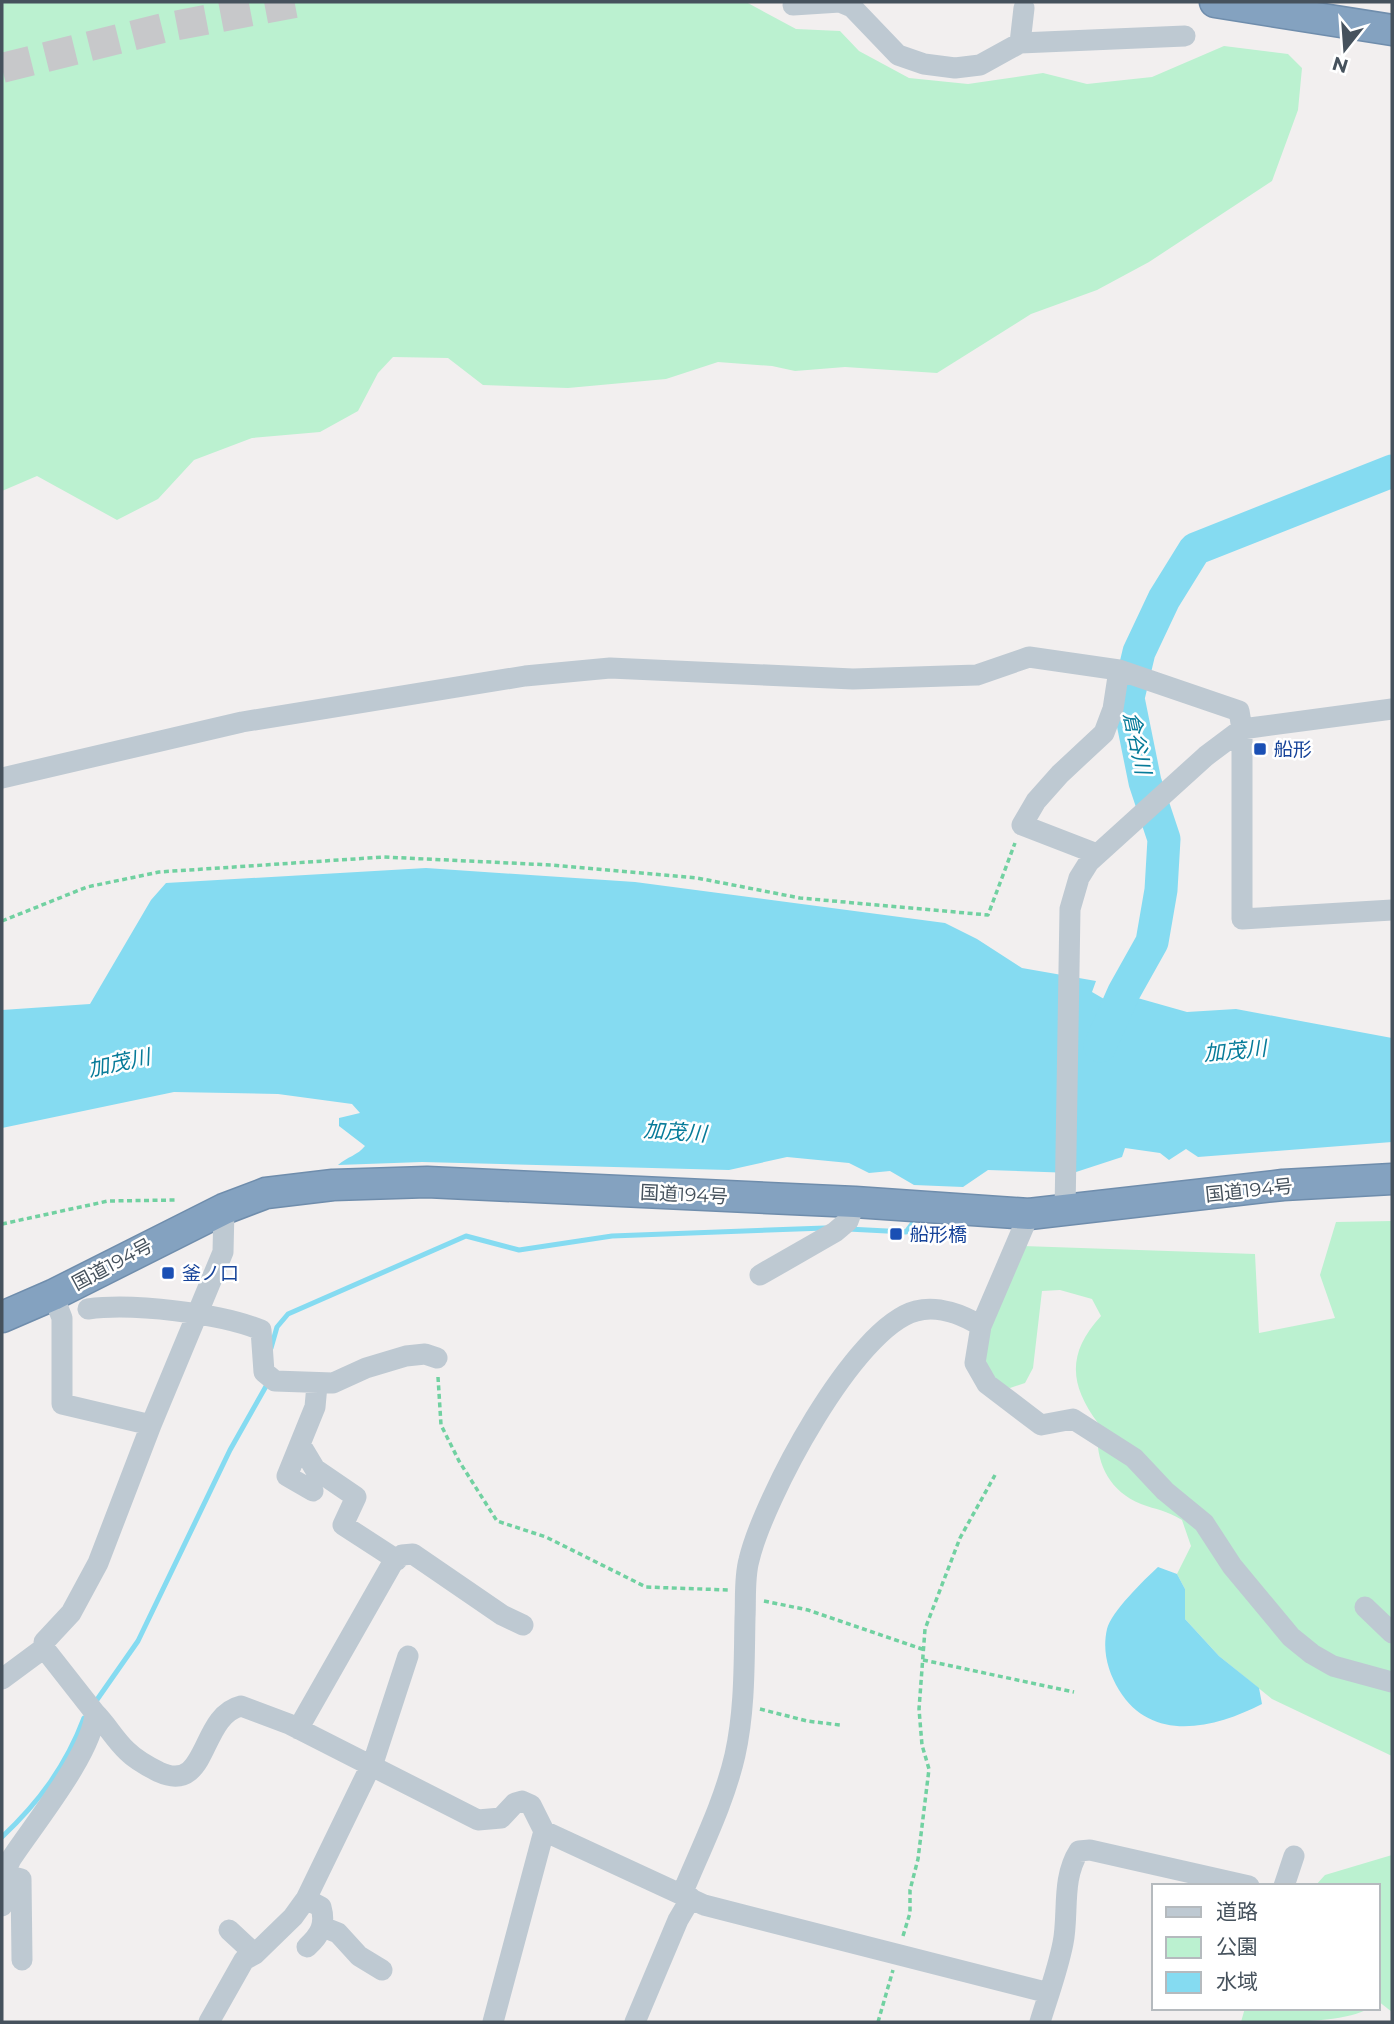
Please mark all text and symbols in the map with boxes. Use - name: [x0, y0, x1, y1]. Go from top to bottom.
- north arrow: [1310, 14, 1380, 84]
- text: N: [1329, 52, 1351, 78]
- water label: 倉谷川: [1119, 709, 1157, 778]
- place label: 船形: [1274, 738, 1312, 761]
- marker: 船形: [1252, 741, 1268, 757]
- water label: 加茂川: [1202, 1035, 1269, 1066]
- water label: 加茂川: [85, 1043, 154, 1081]
- water label: 加茂川: [643, 1117, 709, 1146]
- street label: 国道194号: [1204, 1174, 1294, 1207]
- street label: 国道194号: [639, 1181, 729, 1208]
- place label: 船形橋: [910, 1223, 967, 1246]
- marker: 船形橋: [888, 1226, 904, 1242]
- street label: 国道194号: [68, 1234, 156, 1295]
- place label: 釜ノ口: [182, 1262, 239, 1285]
- marker: 釜ノ口: [160, 1265, 176, 1281]
- legend: [1152, 1884, 1380, 2010]
- text: 道路: [1216, 1899, 1258, 1924]
- text: 公園: [1216, 1934, 1258, 1959]
- text: 水域: [1216, 1969, 1258, 1994]

